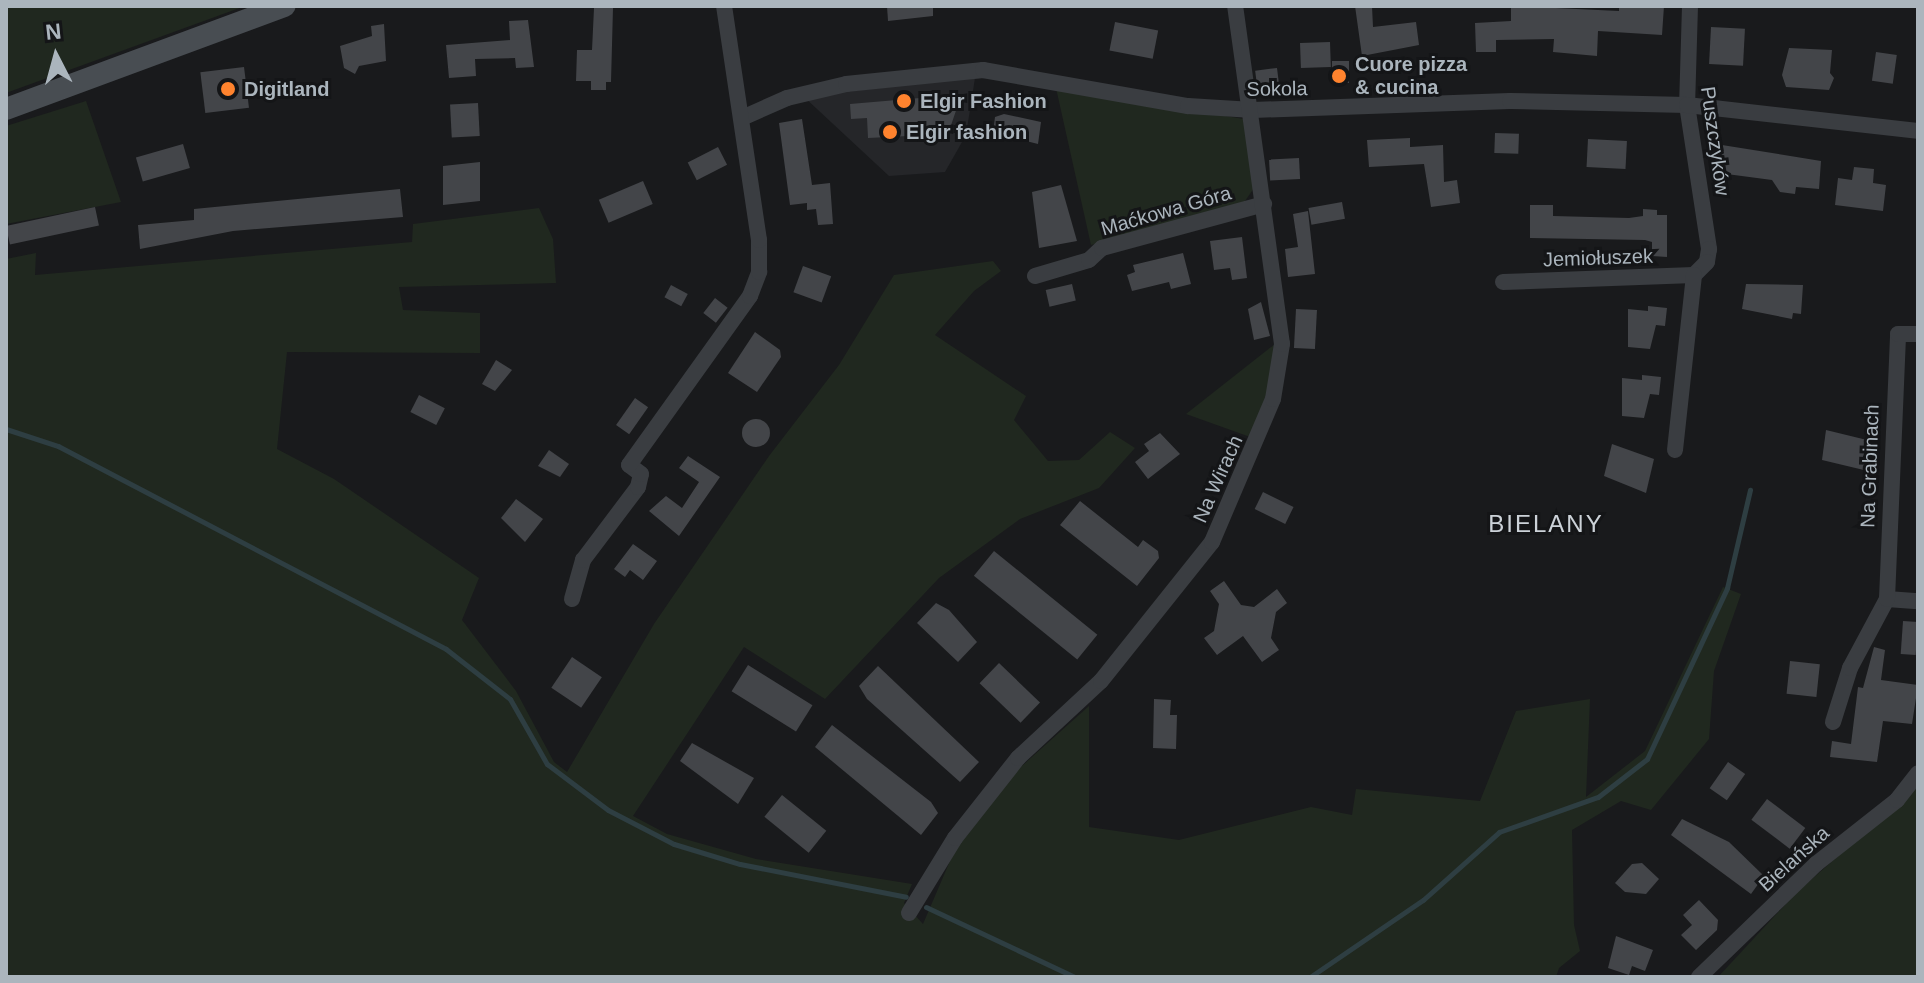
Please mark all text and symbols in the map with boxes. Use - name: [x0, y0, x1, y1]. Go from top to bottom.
- north arrow: [16, 16, 96, 96]
- text: N: [44, 18, 63, 45]
- place label: Cuore pizza & cucina: [1355, 52, 1467, 99]
- marker: Cuore pizza & cucina: [1330, 67, 1348, 85]
- street label: Sokola: [1246, 76, 1308, 102]
- place label: Digitland: [244, 77, 330, 101]
- marker: Digitland: [219, 80, 237, 98]
- street label: Puszczyków: [1695, 85, 1735, 197]
- place label: Elgir Fashion: [920, 89, 1047, 113]
- marker: Elgir Fashion: [895, 92, 913, 110]
- place label: Elgir fashion: [906, 120, 1027, 144]
- marker: Elgir fashion: [881, 123, 899, 141]
- street label: Maćkowa Góra: [1098, 181, 1234, 241]
- street label: Jemiołuszek: [1543, 244, 1653, 272]
- street label: Na Grabinach: [1856, 404, 1884, 528]
- street label: Na Wirach: [1188, 431, 1248, 527]
- district label: BIELANY: [1488, 510, 1604, 538]
- street label: Bielańska: [1754, 821, 1834, 897]

